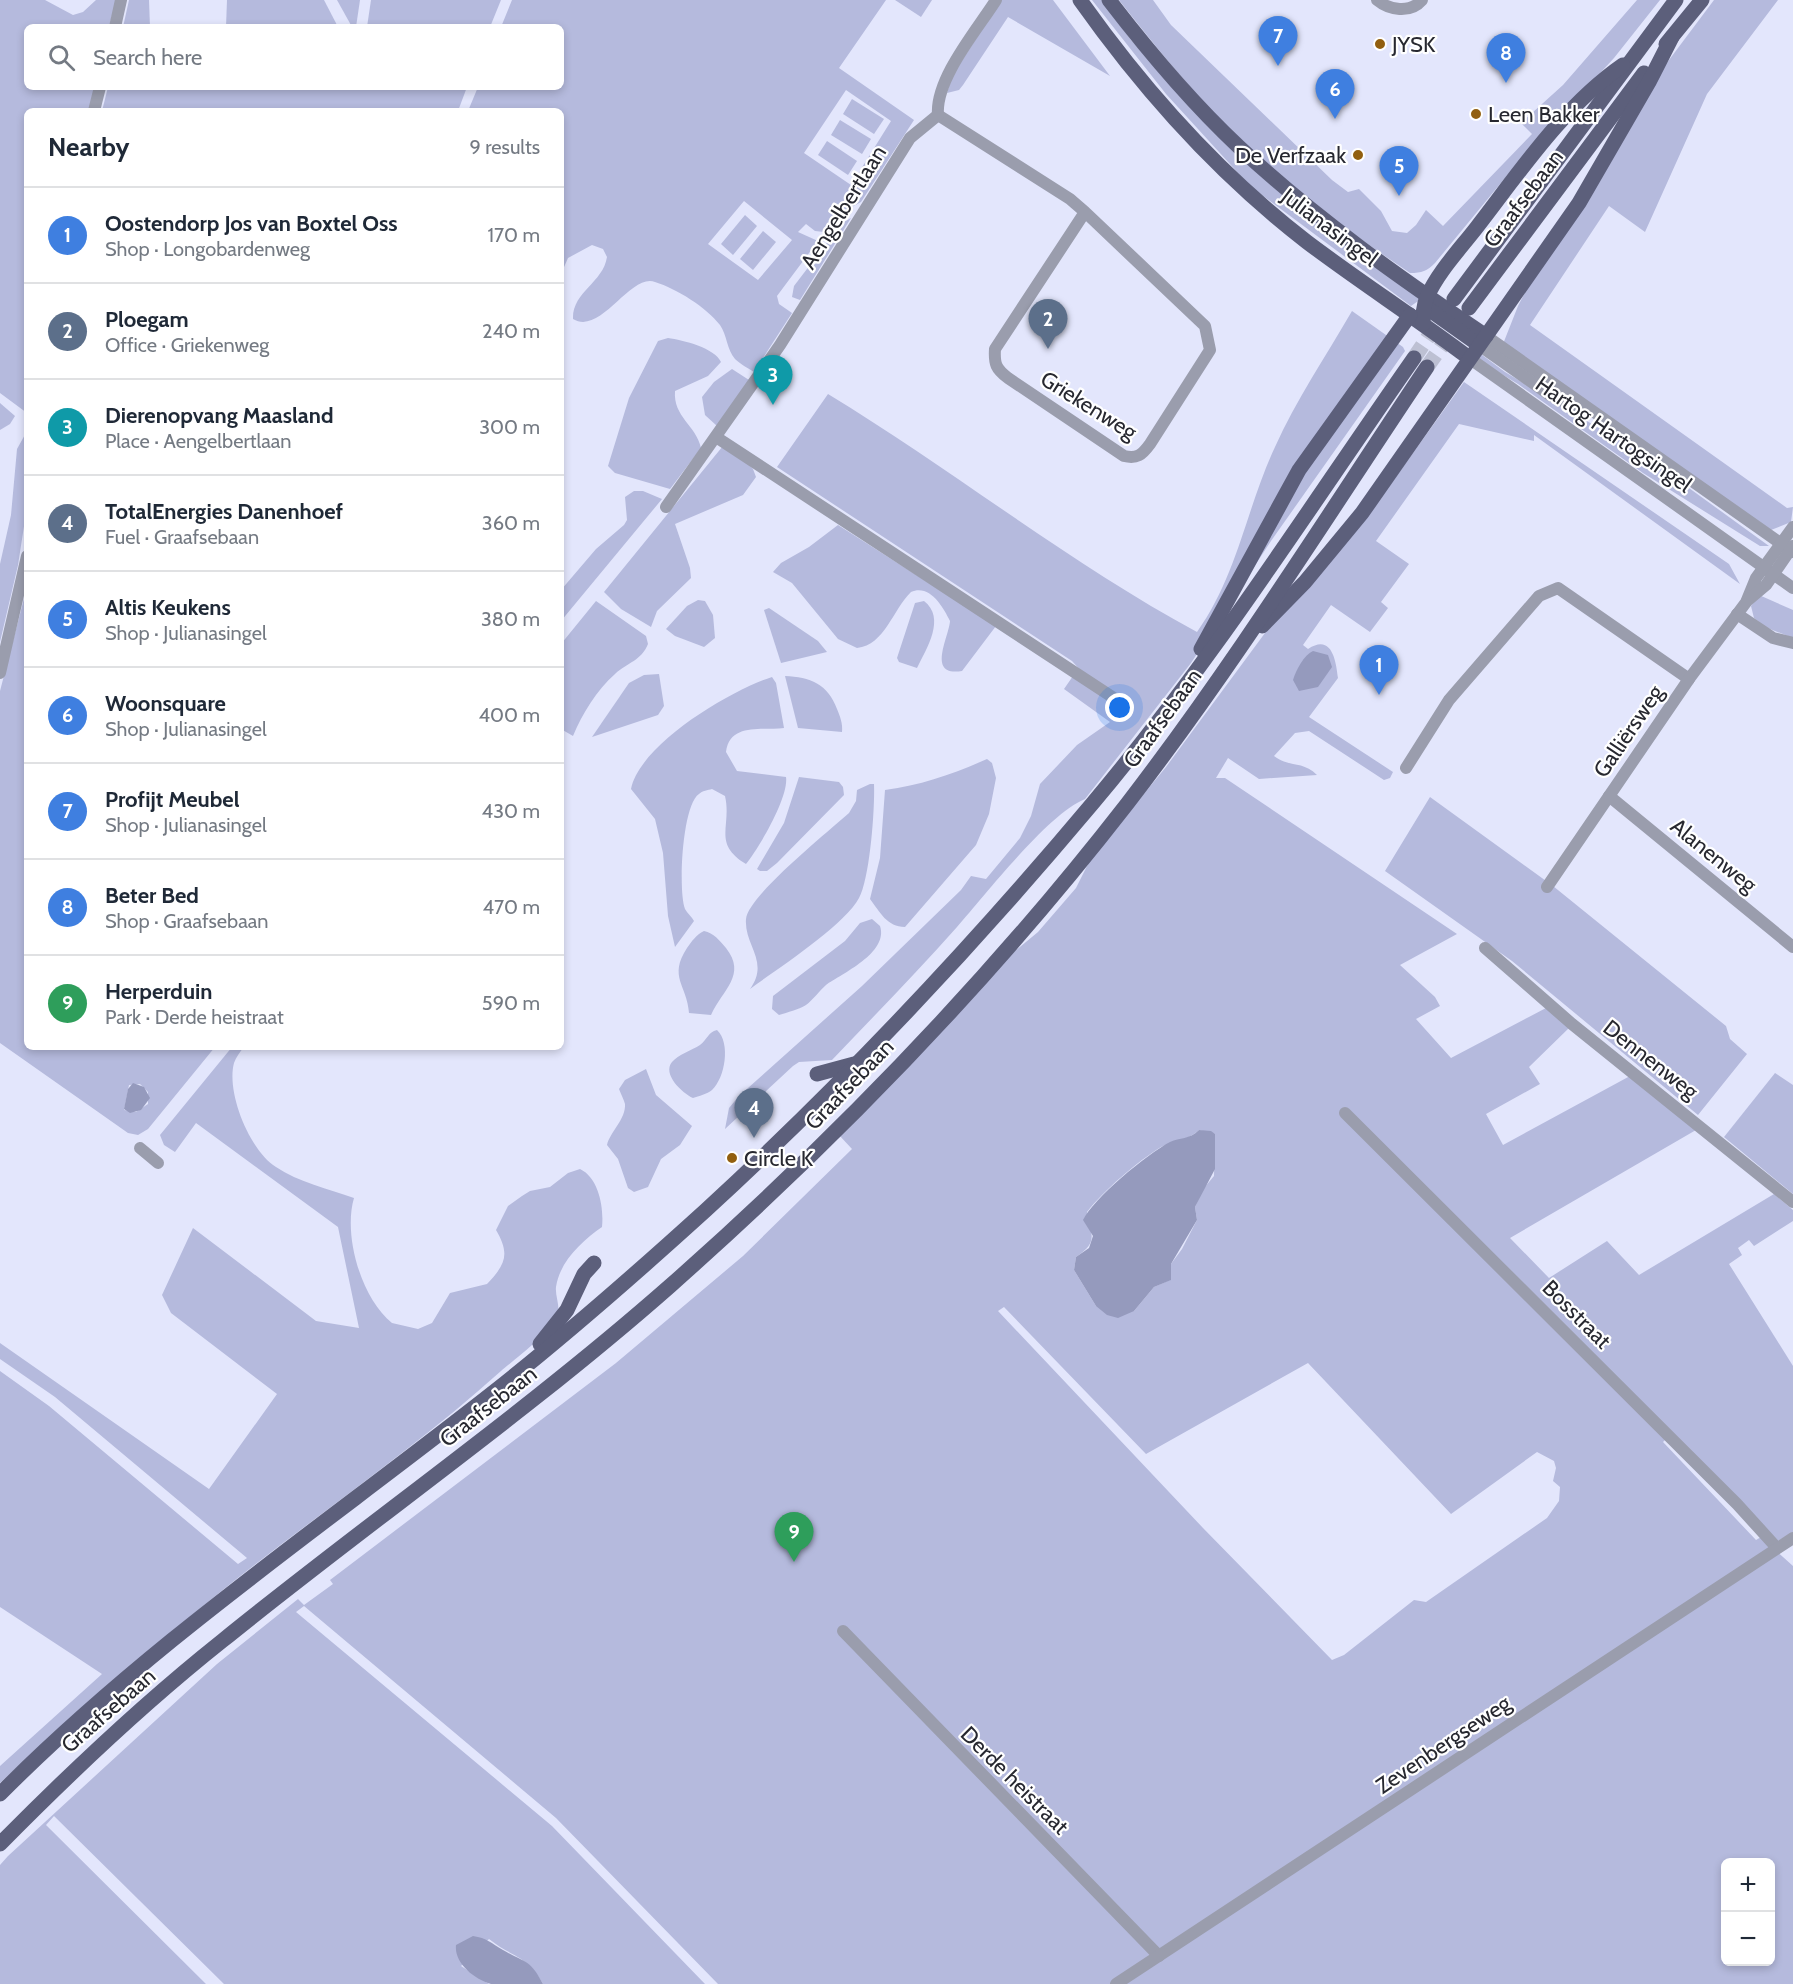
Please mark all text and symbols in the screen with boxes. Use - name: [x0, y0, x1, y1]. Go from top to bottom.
- pin: 7: [1258, 16, 1298, 66]
- search box: [24, 24, 564, 90]
- place label: JYSK: [1391, 31, 1436, 58]
- pin: 8: [1486, 34, 1526, 83]
- marker: JYSK: [1373, 37, 1387, 51]
- icon: search: [45, 41, 78, 74]
- text: Search here: [93, 44, 202, 71]
- pin: 6: [1316, 70, 1354, 119]
- place label: Leen Bakker: [1488, 101, 1600, 128]
- marker: Leen Bakker: [1469, 107, 1483, 121]
- text: Nearby: [48, 131, 129, 163]
- text: 9 results: [469, 135, 540, 159]
- street label: Aengelbertlaan: [795, 140, 892, 274]
- place label: De Verfzaak: [1235, 142, 1346, 169]
- street label: Graafsebaan: [1478, 144, 1569, 253]
- pin: 5: [1380, 146, 1418, 196]
- marker: De Verfzaak: [1351, 148, 1365, 162]
- street label: Julianasingel: [1275, 182, 1384, 273]
- text: Oostendorp Jos van Boxtel Oss: [105, 210, 398, 237]
- text: 1: [64, 223, 71, 247]
- text: 170 m: [488, 223, 540, 247]
- text: Shop · Longobardenweg: [105, 237, 310, 261]
- pin: 2: [1028, 300, 1068, 349]
- text: Ploegam: [105, 306, 189, 333]
- text: 2: [62, 319, 73, 343]
- text: 240 m: [482, 319, 540, 343]
- text: Office · Griekenweg: [105, 333, 269, 357]
- pin: 3: [754, 356, 792, 405]
- street label: Griekenweg: [1036, 365, 1143, 446]
- street label: Hartog Hartogsingel: [1530, 370, 1698, 499]
- text: Dierenopvang Maasland: [105, 402, 333, 429]
- text: 3: [62, 415, 73, 439]
- text: 300 m: [479, 415, 540, 439]
- text: Place · Aengelbertlaan: [105, 429, 292, 453]
- text: TotalEnergies Danenhoef: [105, 498, 343, 525]
- text: 4: [61, 511, 74, 535]
- text: 360 m: [482, 511, 540, 535]
- text: Fuel · Graafsebaan: [105, 525, 259, 549]
- text: Altis Keukens: [105, 594, 231, 621]
- text: 5: [62, 607, 73, 631]
- text: 380 m: [481, 607, 540, 631]
- text: Shop · Julianasingel: [105, 621, 267, 645]
- pin: 1: [1360, 646, 1398, 695]
- street label: Graafsebaan: [1117, 664, 1207, 773]
- street label: Galliërsweg: [1588, 679, 1670, 783]
- text: Woonsquare: [105, 690, 226, 717]
- your location: [1105, 693, 1134, 722]
- text: 6: [62, 703, 73, 727]
- text: 400 m: [478, 703, 540, 727]
- text: Shop · Julianasingel: [105, 717, 267, 741]
- text: Profijt Meubel: [105, 786, 239, 813]
- text: 7: [62, 799, 73, 823]
- text: 430 m: [482, 799, 540, 823]
- text: Shop · Julianasingel: [105, 813, 267, 837]
- street label: Alanenweg: [1665, 813, 1763, 899]
- text: Beter Bed: [105, 882, 199, 909]
- text: 8: [61, 895, 74, 919]
- text: 470 m: [483, 895, 540, 919]
- text: Shop · Graafsebaan: [105, 909, 269, 933]
- text: Herperduin: [105, 978, 212, 1005]
- text: 9: [62, 991, 73, 1015]
- text: 590 m: [482, 991, 540, 1015]
- text: Park · Derde heistraat: [105, 1005, 284, 1029]
- street label: Dennenweg: [1598, 1014, 1704, 1106]
- street label: Graafsebaan: [799, 1033, 899, 1135]
- pin: 4: [734, 1088, 774, 1138]
- place label: Circle K: [744, 1145, 814, 1172]
- marker: Circle K: [725, 1151, 739, 1165]
- street label: Bosstraat: [1537, 1274, 1617, 1355]
- street label: Graafsebaan: [434, 1360, 542, 1453]
- pin: 9: [774, 1512, 814, 1562]
- street label: Graafsebaan: [56, 1662, 161, 1759]
- street label: Zevenbergseweg: [1371, 1689, 1517, 1799]
- street label: Derde heistraat: [955, 1721, 1075, 1840]
- map controls: [1721, 1858, 1775, 1966]
- button: +: [1721, 1858, 1775, 1912]
- button: −: [1721, 1912, 1775, 1966]

